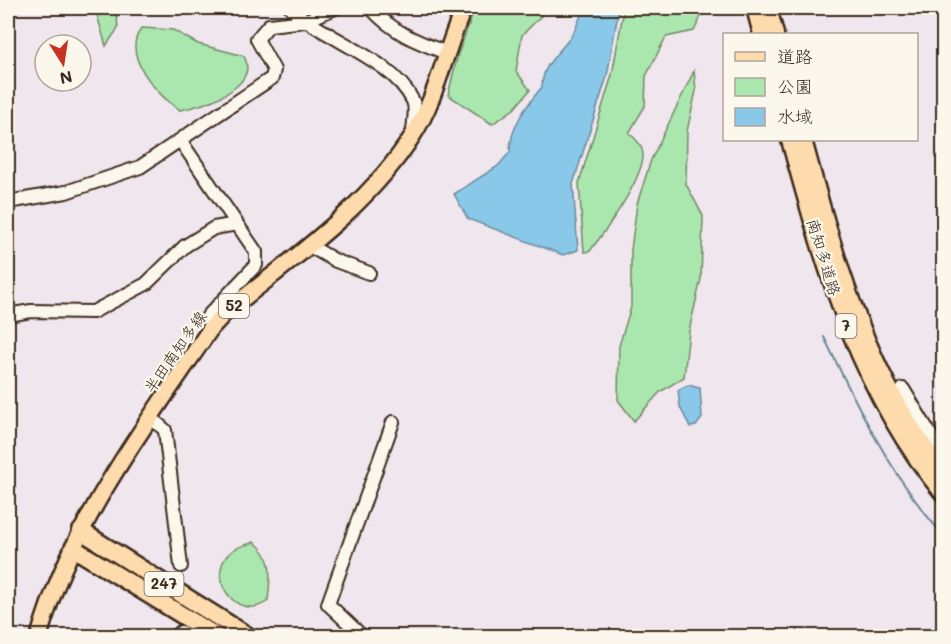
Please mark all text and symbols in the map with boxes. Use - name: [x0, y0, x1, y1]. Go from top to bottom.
- north arrow: [33, 33, 93, 93]
- legend: [723, 33, 918, 141]
- text: 道路: [777, 44, 813, 68]
- text: N: [58, 67, 74, 90]
- text: 公園: [777, 74, 813, 98]
- text: 水域: [777, 104, 813, 128]
- street label: 南知多道路: [803, 216, 846, 298]
- road number: 52: [219, 294, 249, 318]
- street label: 半田南知多線: [138, 306, 211, 397]
- road number: 7: [836, 314, 856, 338]
- road number: 247: [144, 572, 184, 596]

